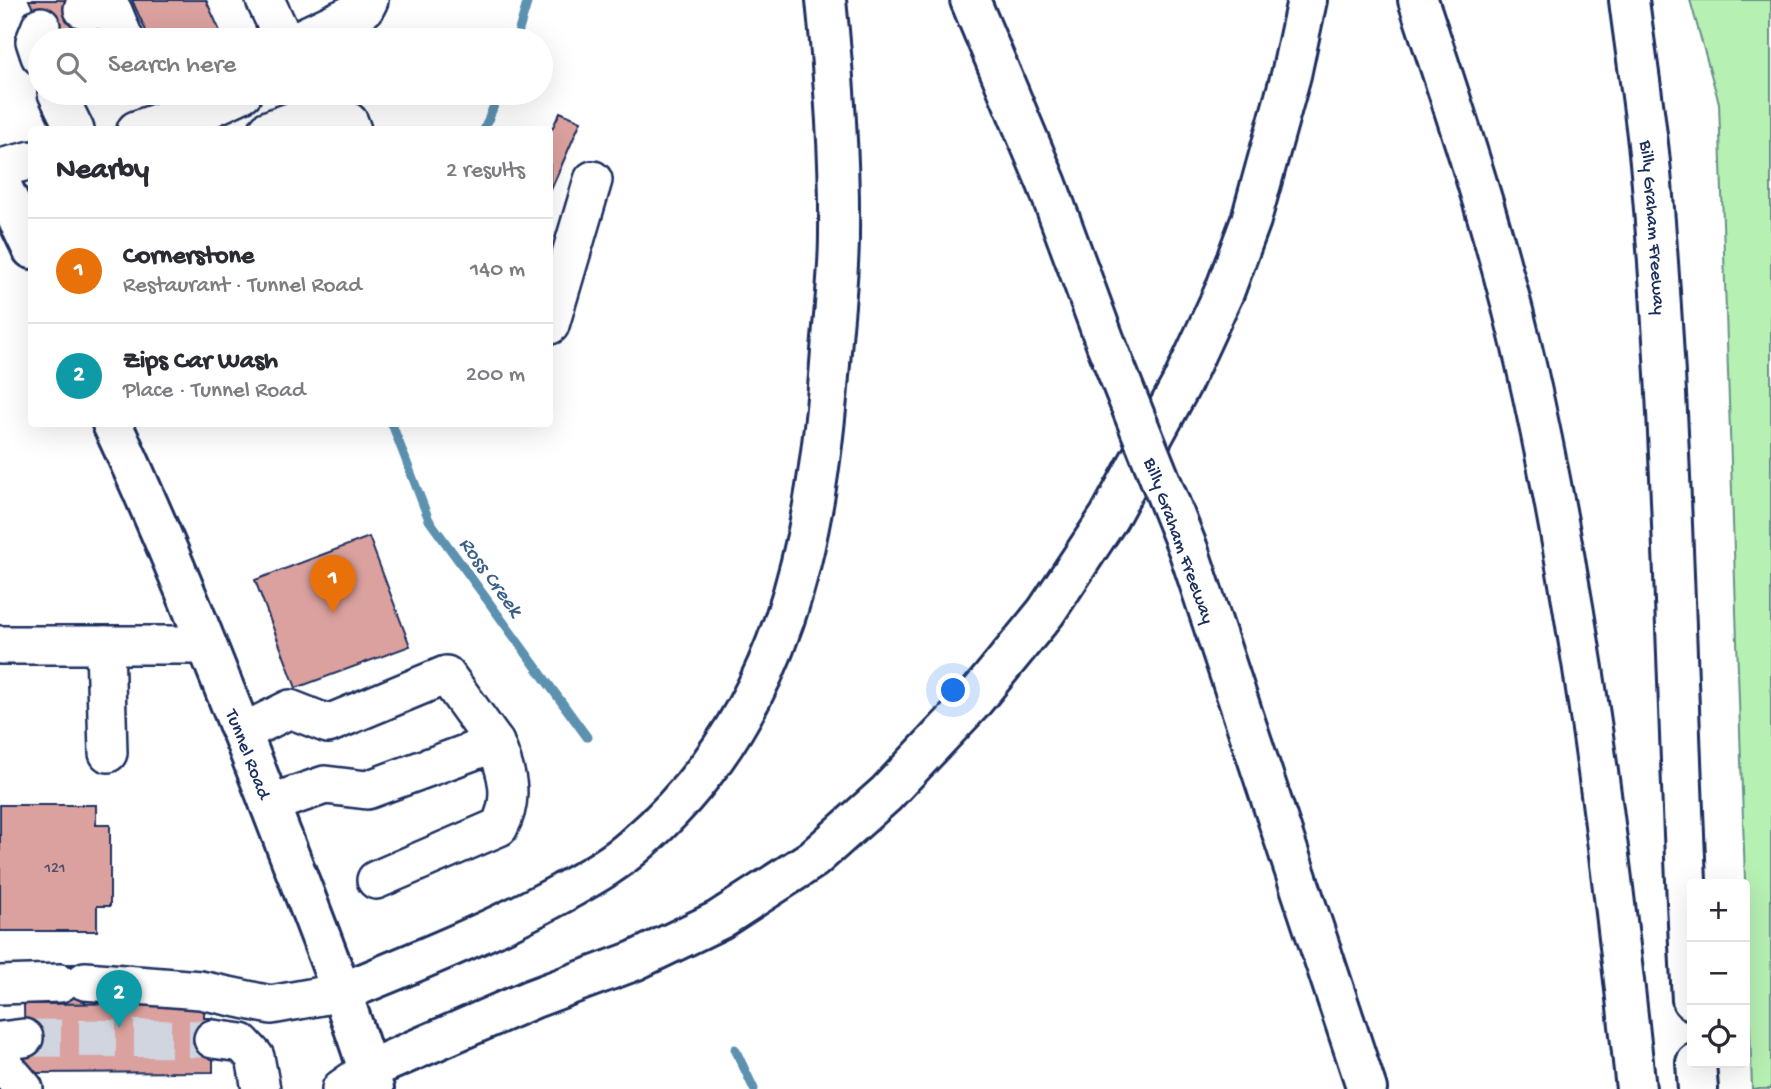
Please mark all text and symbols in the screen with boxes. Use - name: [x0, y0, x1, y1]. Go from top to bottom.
- search box: [28, 28, 553, 105]
- icon: search: [52, 48, 90, 86]
- text: Search here: [108, 51, 236, 82]
- street label: Billy Graham Freeway: [1633, 138, 1670, 316]
- text: Nearby: [56, 154, 149, 189]
- text: 2 results: [446, 158, 525, 185]
- text: Cornerstone: [123, 242, 254, 273]
- text: 1: [74, 257, 84, 284]
- text: 140 m: [470, 257, 525, 284]
- text: Restaurant · Tunnel Road: [123, 273, 362, 300]
- text: Zips Car Wash: [123, 347, 278, 378]
- text: 2: [73, 362, 85, 389]
- text: 200 m: [466, 362, 525, 389]
- text: Place · Tunnel Road: [123, 378, 305, 405]
- street label: Billy Graham Freeway: [1137, 454, 1219, 628]
- water label: Ross Creek: [452, 533, 528, 625]
- pin: 1: [310, 555, 356, 613]
- your location: [936, 673, 970, 707]
- street label: Tunnel Road: [218, 706, 275, 804]
- house number: 121: [44, 860, 65, 879]
- map controls: [1687, 879, 1750, 1068]
- button: +: [1687, 879, 1750, 942]
- button: −: [1687, 942, 1750, 1005]
- pin: 2: [96, 970, 142, 1028]
- button: locate: [1687, 1005, 1750, 1068]

